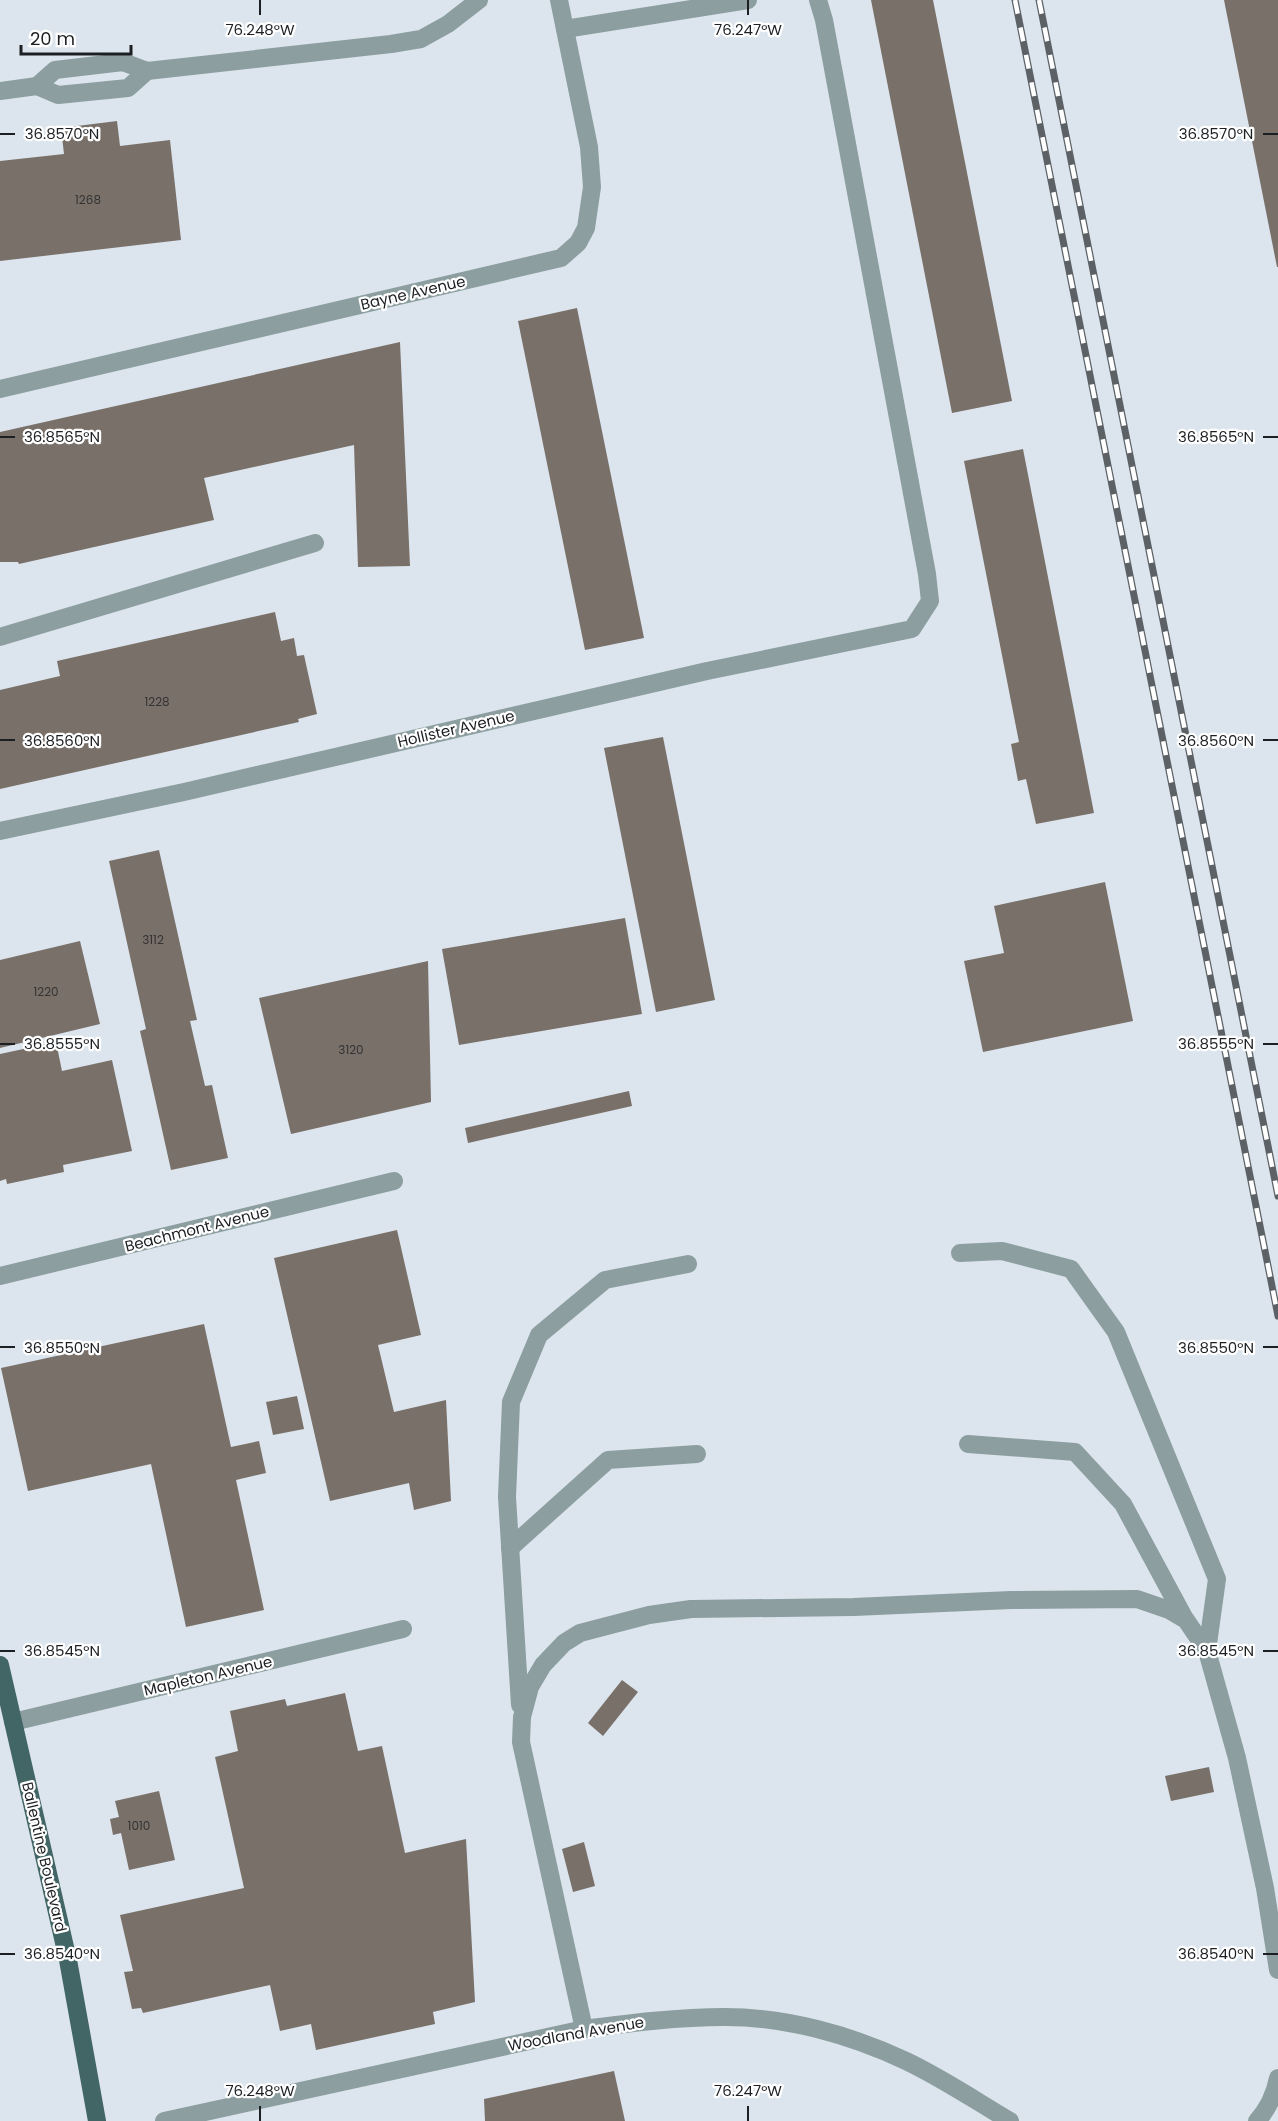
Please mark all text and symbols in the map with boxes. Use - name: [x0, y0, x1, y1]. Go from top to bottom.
- scale bar: [21, 18, 130, 56]
- text: 76.248°W: [225, 19, 295, 40]
- text: 76.247°W: [714, 19, 782, 40]
- text: 20 m: [30, 26, 75, 51]
- text: 36.8570°N: [25, 123, 99, 144]
- text: 36.8570°N: [1179, 123, 1253, 144]
- house number: 1268: [75, 191, 101, 208]
- street label: Bayne Avenue: [358, 270, 467, 315]
- text: 36.8565°N: [24, 426, 100, 447]
- text: 36.8565°N: [1178, 426, 1254, 447]
- house number: 1228: [144, 693, 170, 710]
- street label: Hollister Avenue: [395, 705, 517, 752]
- text: 36.8560°N: [24, 730, 100, 751]
- text: 36.8560°N: [1178, 730, 1254, 751]
- house number: 3112: [142, 931, 164, 948]
- house number: 1220: [33, 983, 59, 1000]
- text: 36.8555°N: [24, 1033, 100, 1054]
- text: 36.8555°N: [1178, 1033, 1254, 1054]
- house number: 3120: [338, 1041, 364, 1058]
- street label: Beachmont Avenue: [123, 1200, 271, 1257]
- text: 36.8550°N: [24, 1337, 100, 1358]
- text: 36.8550°N: [1178, 1337, 1254, 1358]
- text: 36.8545°N: [24, 1640, 100, 1661]
- text: 36.8545°N: [1178, 1640, 1254, 1661]
- street label: Mapleton Avenue: [142, 1651, 274, 1700]
- street label: Ballentine Boulevard: [17, 1780, 72, 1934]
- house number: 1010: [128, 1817, 150, 1834]
- text: 36.8540°N: [24, 1943, 100, 1964]
- text: 36.8540°N: [1178, 1943, 1254, 1964]
- street label: Woodland Avenue: [506, 2011, 646, 2056]
- text: 76.248°W: [225, 2080, 295, 2101]
- text: 76.247°W: [714, 2080, 782, 2101]

